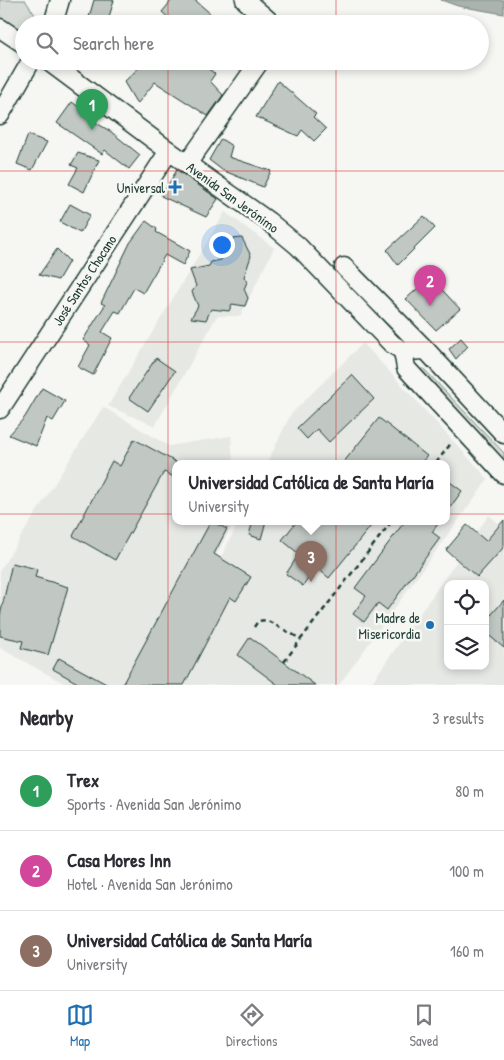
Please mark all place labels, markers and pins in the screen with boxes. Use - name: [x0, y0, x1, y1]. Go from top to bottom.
- pin: 1: [76, 89, 108, 130]
- place label: Universal: [117, 178, 165, 197]
- marker: Universal: [169, 181, 181, 193]
- pin: 2: [414, 265, 446, 306]
- pin: 3: [295, 541, 327, 582]
- place label: Madre de Misericordia: [358, 608, 420, 643]
- marker: Madre de Misericordia: [424, 619, 436, 631]

